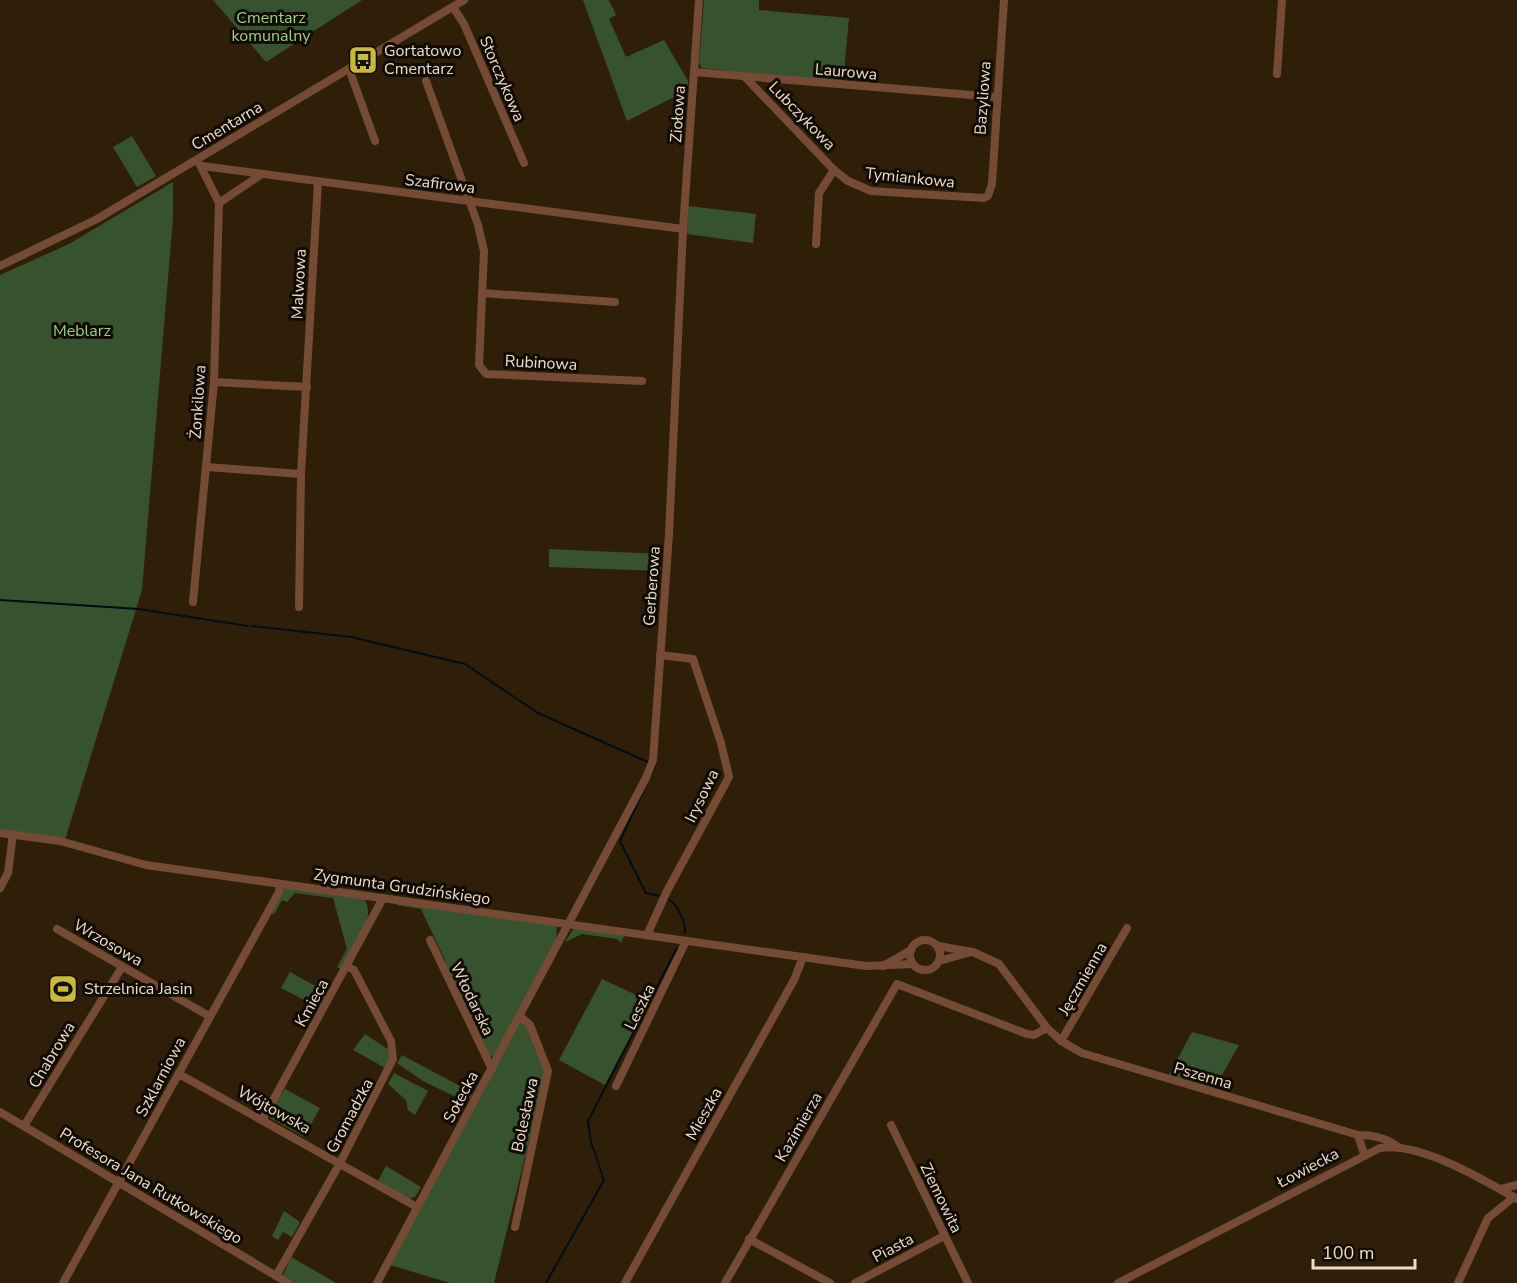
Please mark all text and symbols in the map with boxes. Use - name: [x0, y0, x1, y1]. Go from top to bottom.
- park label: Cmentarz komunalny: [232, 7, 311, 47]
- street label: Storczykowa: [474, 33, 530, 125]
- place label: Gortatowo Cmentarz: [384, 40, 461, 80]
- bus stop icon: Gortatowo Cmentarz: [347, 44, 379, 76]
- street label: Laurowa: [814, 58, 878, 86]
- street label: Bazyliowa: [969, 60, 997, 136]
- street label: Lubczykowa: [763, 77, 841, 155]
- street label: Ziołowa: [665, 85, 691, 143]
- street label: Cmentarna: [187, 96, 267, 156]
- street label: Tymiankowa: [864, 162, 956, 194]
- street label: Szafirowa: [404, 169, 476, 199]
- street label: Malwowa: [286, 248, 312, 320]
- park label: Meblarz: [53, 320, 111, 342]
- street label: Rubinowa: [504, 350, 578, 376]
- street label: Żonkilowa: [184, 364, 212, 440]
- street label: Gerberowa: [638, 545, 666, 627]
- street label: Irysowa: [680, 766, 724, 826]
- street label: Zygmunta Grudzińskiego: [312, 864, 492, 910]
- street label: Wrzosowa: [69, 914, 147, 972]
- street label: Jęczmienna: [1053, 938, 1113, 1020]
- street label: Włodarska: [445, 959, 499, 1039]
- sports icon: Strzelnica Jasin: [47, 973, 79, 1005]
- street label: Kmieca: [290, 975, 334, 1031]
- place label: Strzelnica Jasin: [84, 978, 193, 1000]
- street label: Leszka: [619, 980, 661, 1034]
- street label: Chabrowa: [24, 1018, 80, 1092]
- street label: Szklarniowa: [131, 1033, 191, 1121]
- street label: Pszenna: [1171, 1057, 1235, 1095]
- street label: Sołecka: [438, 1067, 484, 1127]
- street label: Gromadzka: [321, 1075, 379, 1157]
- street label: Bolesława: [506, 1076, 544, 1154]
- street label: Wójtowska: [233, 1081, 315, 1139]
- street label: Mieszka: [680, 1084, 728, 1144]
- street label: Kazimierza: [770, 1088, 828, 1166]
- street label: Profesora Jana Rutkowskiego: [56, 1123, 247, 1249]
- street label: Łowiecka: [1272, 1143, 1343, 1194]
- street label: Ziemowita: [915, 1159, 967, 1237]
- street label: Piasta: [868, 1228, 918, 1268]
- scale bar: [1313, 1232, 1415, 1270]
- text: 100 m: [1322, 1241, 1374, 1265]

